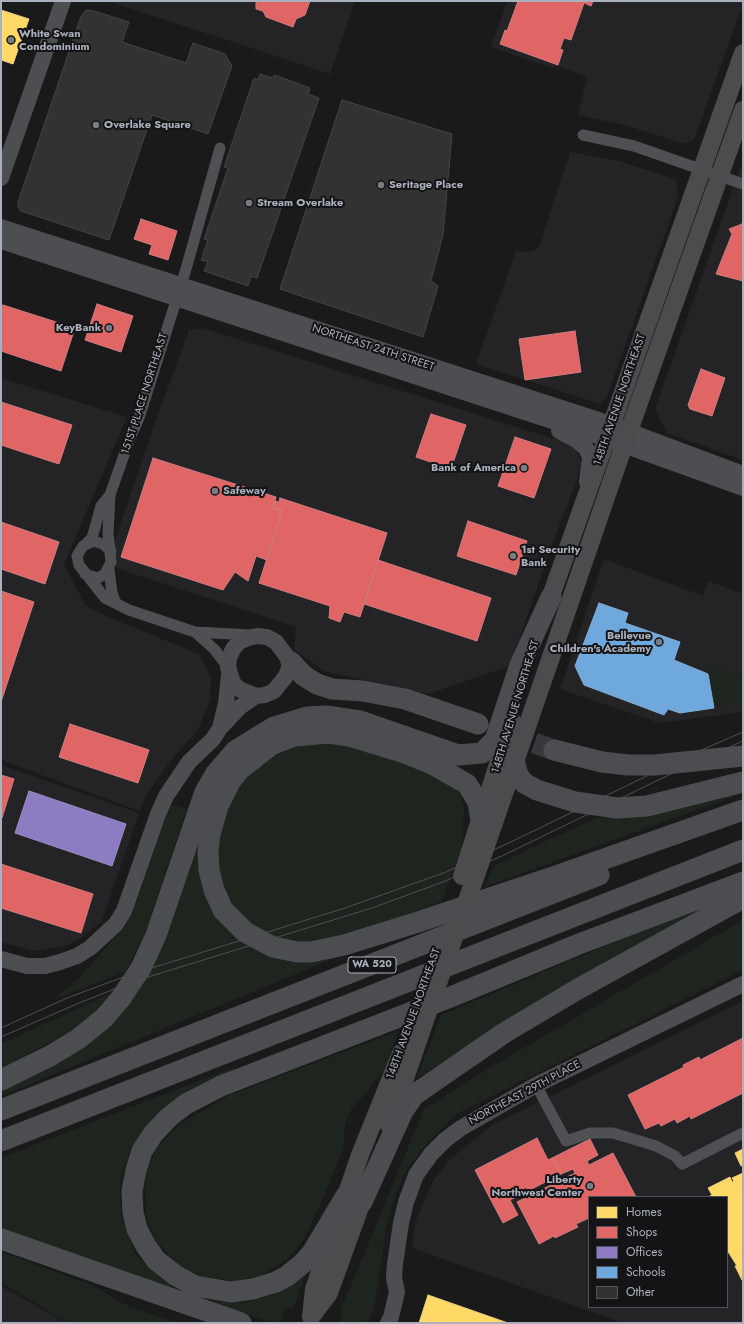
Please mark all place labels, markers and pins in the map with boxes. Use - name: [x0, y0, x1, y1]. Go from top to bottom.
- place label: White Swan Condominium: [19, 27, 90, 53]
- marker: White Swan Condominium: [6, 35, 16, 45]
- place label: Overlake Square: [104, 118, 191, 132]
- marker: Overlake Square: [91, 120, 101, 130]
- place label: Seritage Place: [389, 178, 463, 192]
- marker: Seritage Place: [376, 180, 386, 190]
- place label: Stream Overlake: [257, 196, 343, 210]
- marker: Stream Overlake: [244, 198, 254, 208]
- place label: KeyBank: [56, 321, 101, 335]
- marker: KeyBank: [104, 323, 114, 333]
- place label: Bank of America: [431, 461, 516, 475]
- marker: Bank of America: [519, 463, 529, 473]
- place label: Safeway: [223, 484, 266, 498]
- marker: Safeway: [210, 486, 220, 496]
- place label: 1st Security Bank: [521, 543, 580, 569]
- marker: 1st Security Bank: [508, 551, 518, 561]
- place label: Bellevue Children's Academy: [550, 629, 651, 655]
- marker: Bellevue Children's Academy: [654, 637, 664, 647]
- place label: Liberty Northwest Center: [492, 1173, 582, 1199]
- marker: Liberty Northwest Center: [585, 1181, 595, 1191]

